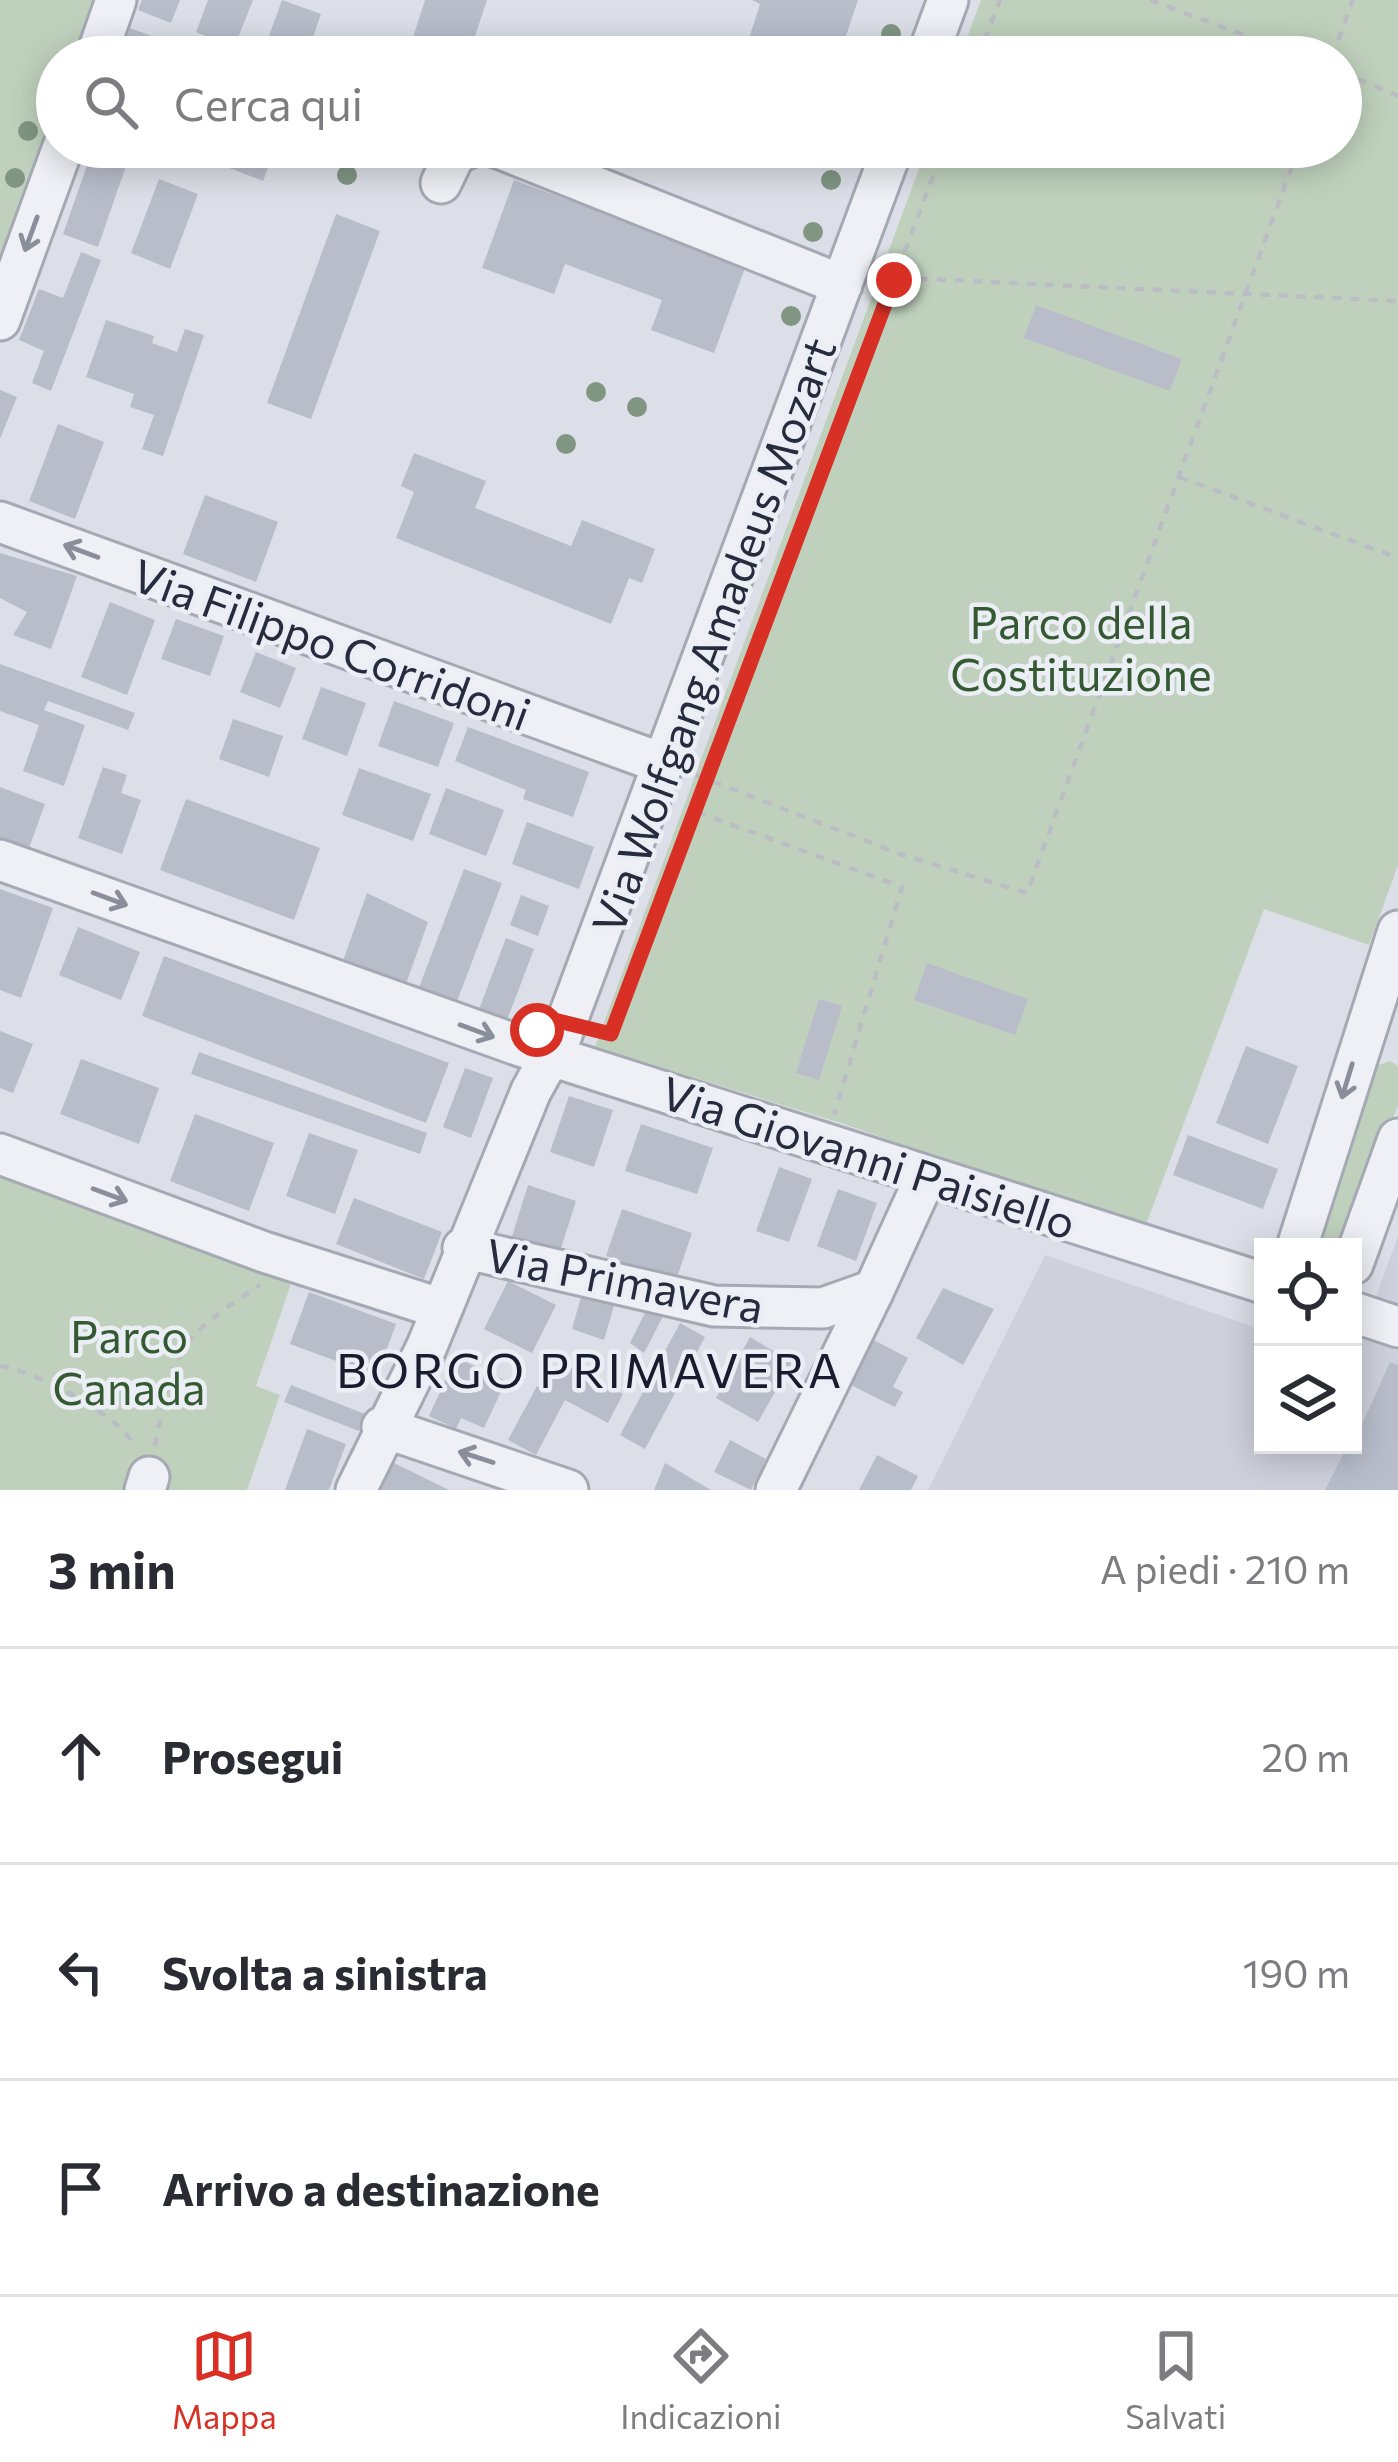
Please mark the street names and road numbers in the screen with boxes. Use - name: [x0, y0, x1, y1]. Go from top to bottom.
- street label: Via Wolfgang Amadeus Mozart: [578, 330, 846, 940]
- street label: Via Filippo Corridoni: [126, 545, 538, 741]
- street label: Via Giovanni Paisiello: [655, 1063, 1083, 1249]
- street label: Via Primavera: [481, 1225, 769, 1333]

